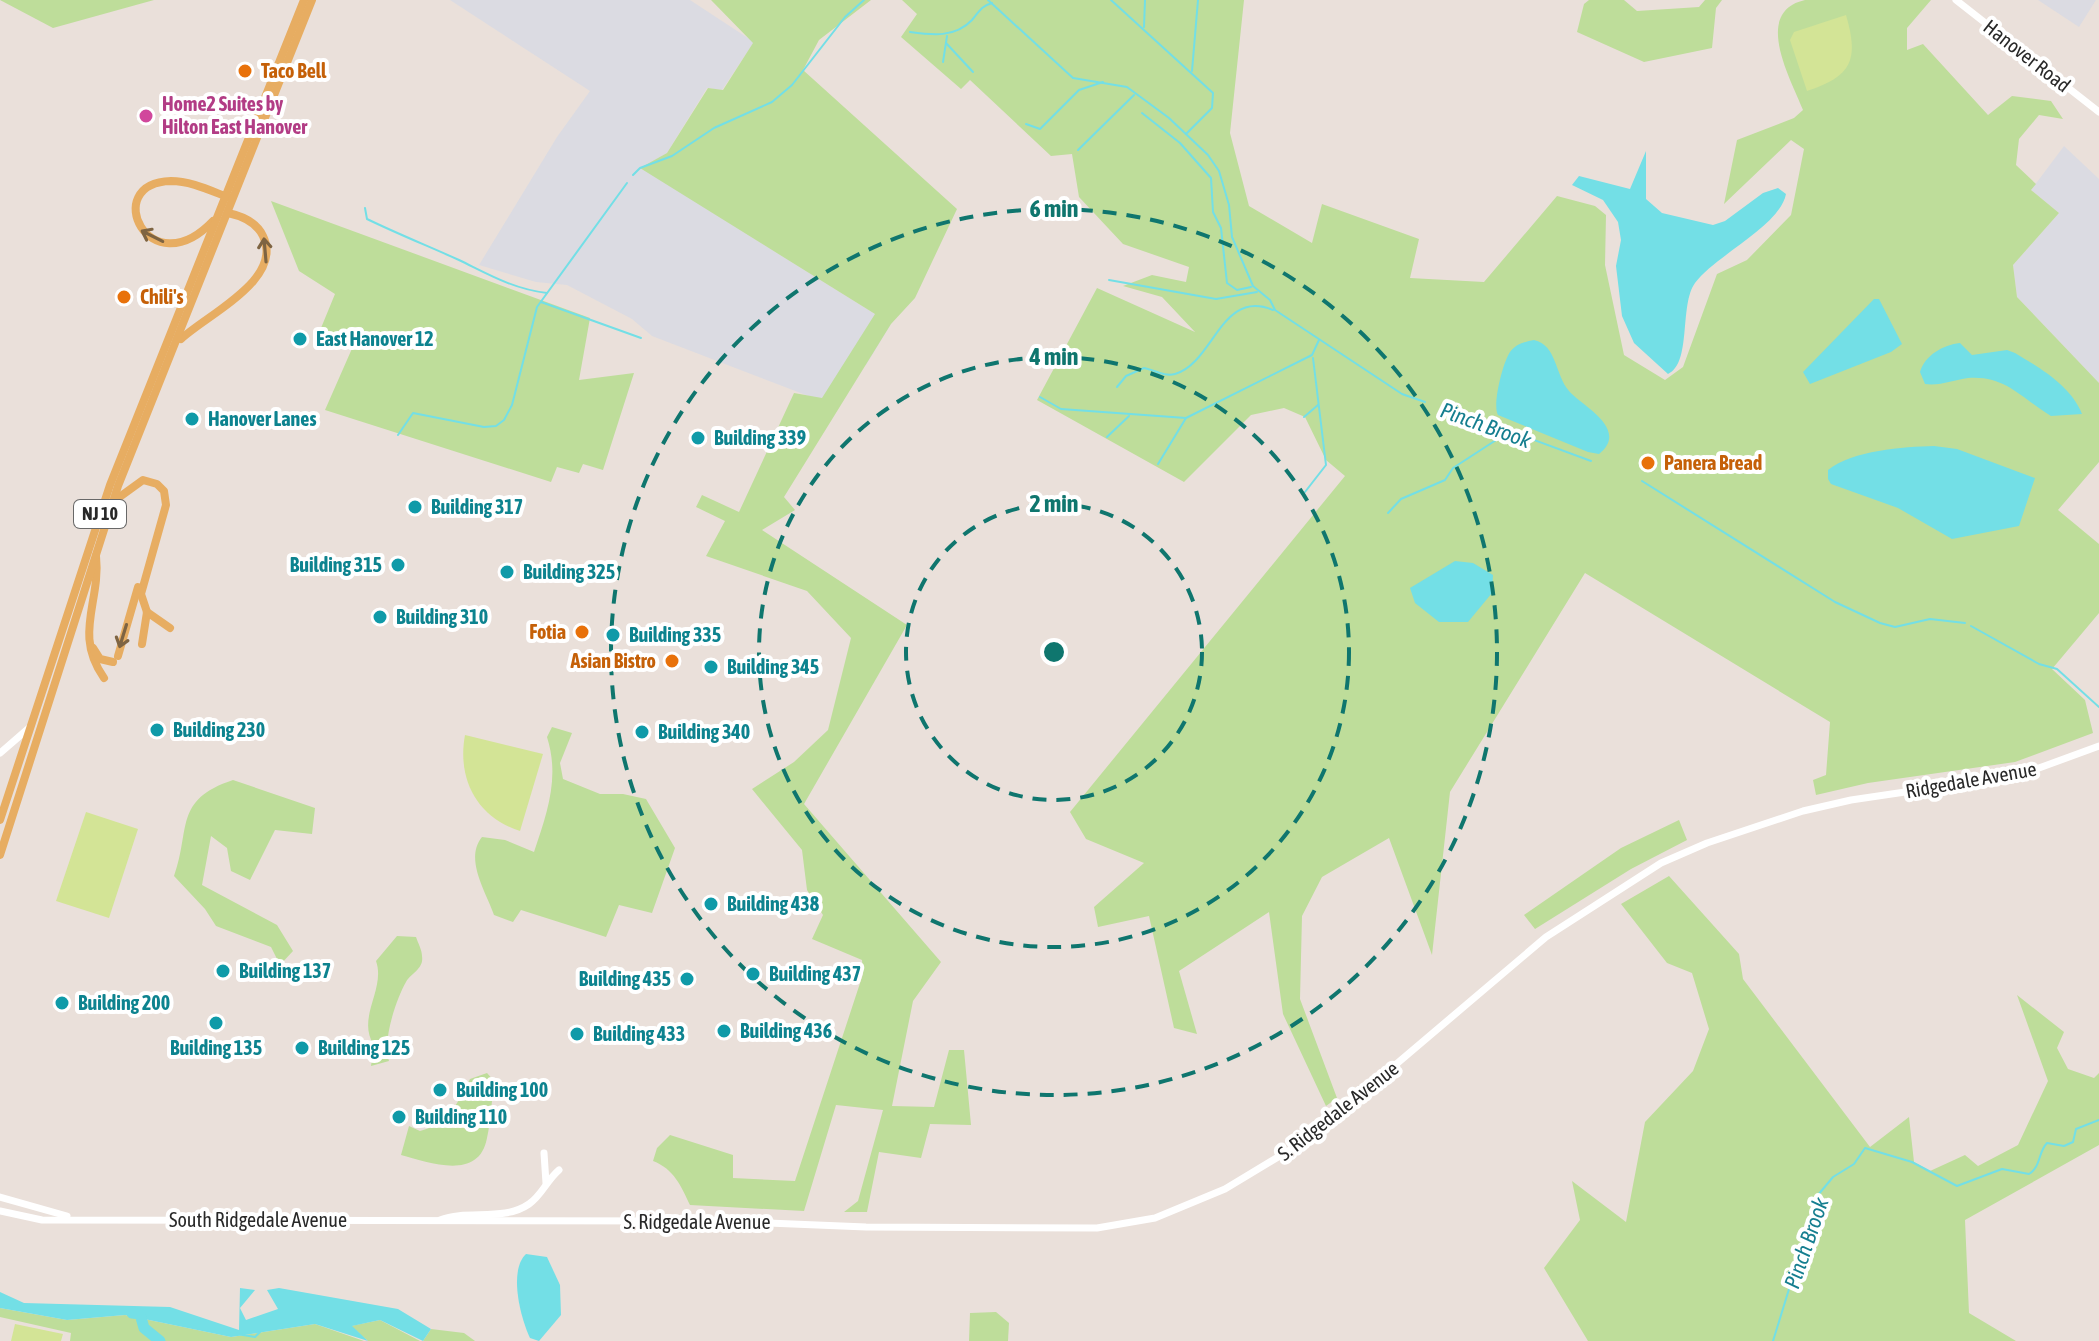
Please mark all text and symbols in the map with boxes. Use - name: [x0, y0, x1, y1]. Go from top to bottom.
- street label: Hanover Road: [1979, 15, 2075, 97]
- place label: Taco Bell: [261, 59, 327, 82]
- marker: Taco Bell: [236, 62, 254, 80]
- place label: Home2 Suites by Hilton East Hanover: [162, 92, 308, 138]
- marker: Home2 Suites by Hilton East Hanover: [137, 107, 155, 125]
- text: 6 min: [1029, 195, 1079, 222]
- one-way arrow: [141, 228, 164, 243]
- one-way arrow: [257, 238, 272, 264]
- place label: Chili's: [140, 285, 184, 308]
- marker: Chili's: [115, 288, 133, 306]
- place label: East Hanover 12: [316, 327, 434, 350]
- marker: East Hanover 12: [291, 330, 309, 348]
- text: 4 min: [1028, 343, 1079, 370]
- water label: Pinch Brook: [1437, 397, 1535, 453]
- place label: Hanover Lanes: [208, 407, 316, 430]
- marker: Hanover Lanes: [183, 410, 201, 428]
- place label: Building 339: [714, 426, 806, 449]
- marker: Building 339: [689, 429, 707, 447]
- place label: Panera Bread: [1664, 451, 1762, 474]
- marker: Panera Bread: [1639, 454, 1657, 472]
- text: 2 min: [1029, 490, 1079, 517]
- place label: Building 317: [431, 495, 523, 518]
- marker: Building 317: [406, 498, 424, 516]
- road number: NJ 10: [74, 500, 126, 528]
- place label: Building 315: [290, 553, 382, 576]
- marker: Building 315: [389, 556, 407, 574]
- place label: Building 325: [523, 560, 615, 583]
- marker: Building 325: [498, 563, 516, 581]
- place label: Building 310: [396, 605, 488, 628]
- marker: Building 310: [371, 608, 389, 626]
- place label: Fotia: [529, 620, 566, 643]
- one-way arrow: [115, 623, 129, 648]
- marker: Fotia: [573, 623, 591, 641]
- place label: Building 335: [629, 623, 721, 646]
- marker: Building 335: [604, 626, 622, 644]
- centre of rings: [1040, 638, 1068, 666]
- place label: Asian Bistro: [570, 649, 656, 672]
- marker: Asian Bistro: [663, 652, 681, 670]
- place label: Building 345: [727, 655, 819, 678]
- marker: Building 345: [702, 658, 720, 676]
- place label: Building 230: [173, 718, 265, 741]
- place label: Building 340: [658, 720, 750, 743]
- marker: Building 230: [148, 721, 166, 739]
- marker: Building 340: [633, 723, 651, 741]
- street label: Ridgedale Avenue: [1904, 757, 2038, 802]
- place label: Building 438: [727, 892, 820, 915]
- marker: Building 438: [702, 895, 720, 913]
- place label: Building 137: [239, 959, 331, 982]
- marker: Building 137: [214, 962, 232, 980]
- place label: Building 437: [769, 962, 861, 985]
- marker: Building 437: [744, 965, 762, 983]
- place label: Building 435: [579, 967, 671, 990]
- marker: Building 435: [678, 970, 696, 988]
- place label: Building 200: [78, 991, 170, 1014]
- marker: Building 200: [53, 994, 71, 1012]
- marker: Building 135: [207, 1014, 225, 1032]
- place label: Building 436: [740, 1019, 832, 1042]
- place label: Building 433: [593, 1022, 685, 1045]
- marker: Building 436: [715, 1022, 733, 1040]
- marker: Building 433: [568, 1025, 586, 1043]
- place label: Building 135: [170, 1036, 262, 1059]
- place label: Building 125: [318, 1036, 410, 1059]
- marker: Building 125: [293, 1039, 311, 1057]
- street label: S. Ridgedale Avenue: [1273, 1056, 1403, 1165]
- place label: Building 100: [456, 1078, 548, 1101]
- marker: Building 100: [431, 1081, 449, 1099]
- place label: Building 110: [415, 1105, 507, 1128]
- marker: Building 110: [390, 1108, 408, 1126]
- water label: Pinch Brook: [1778, 1194, 1834, 1292]
- street label: South Ridgedale Avenue: [169, 1208, 347, 1231]
- street label: S. Ridgedale Avenue: [623, 1210, 771, 1233]

